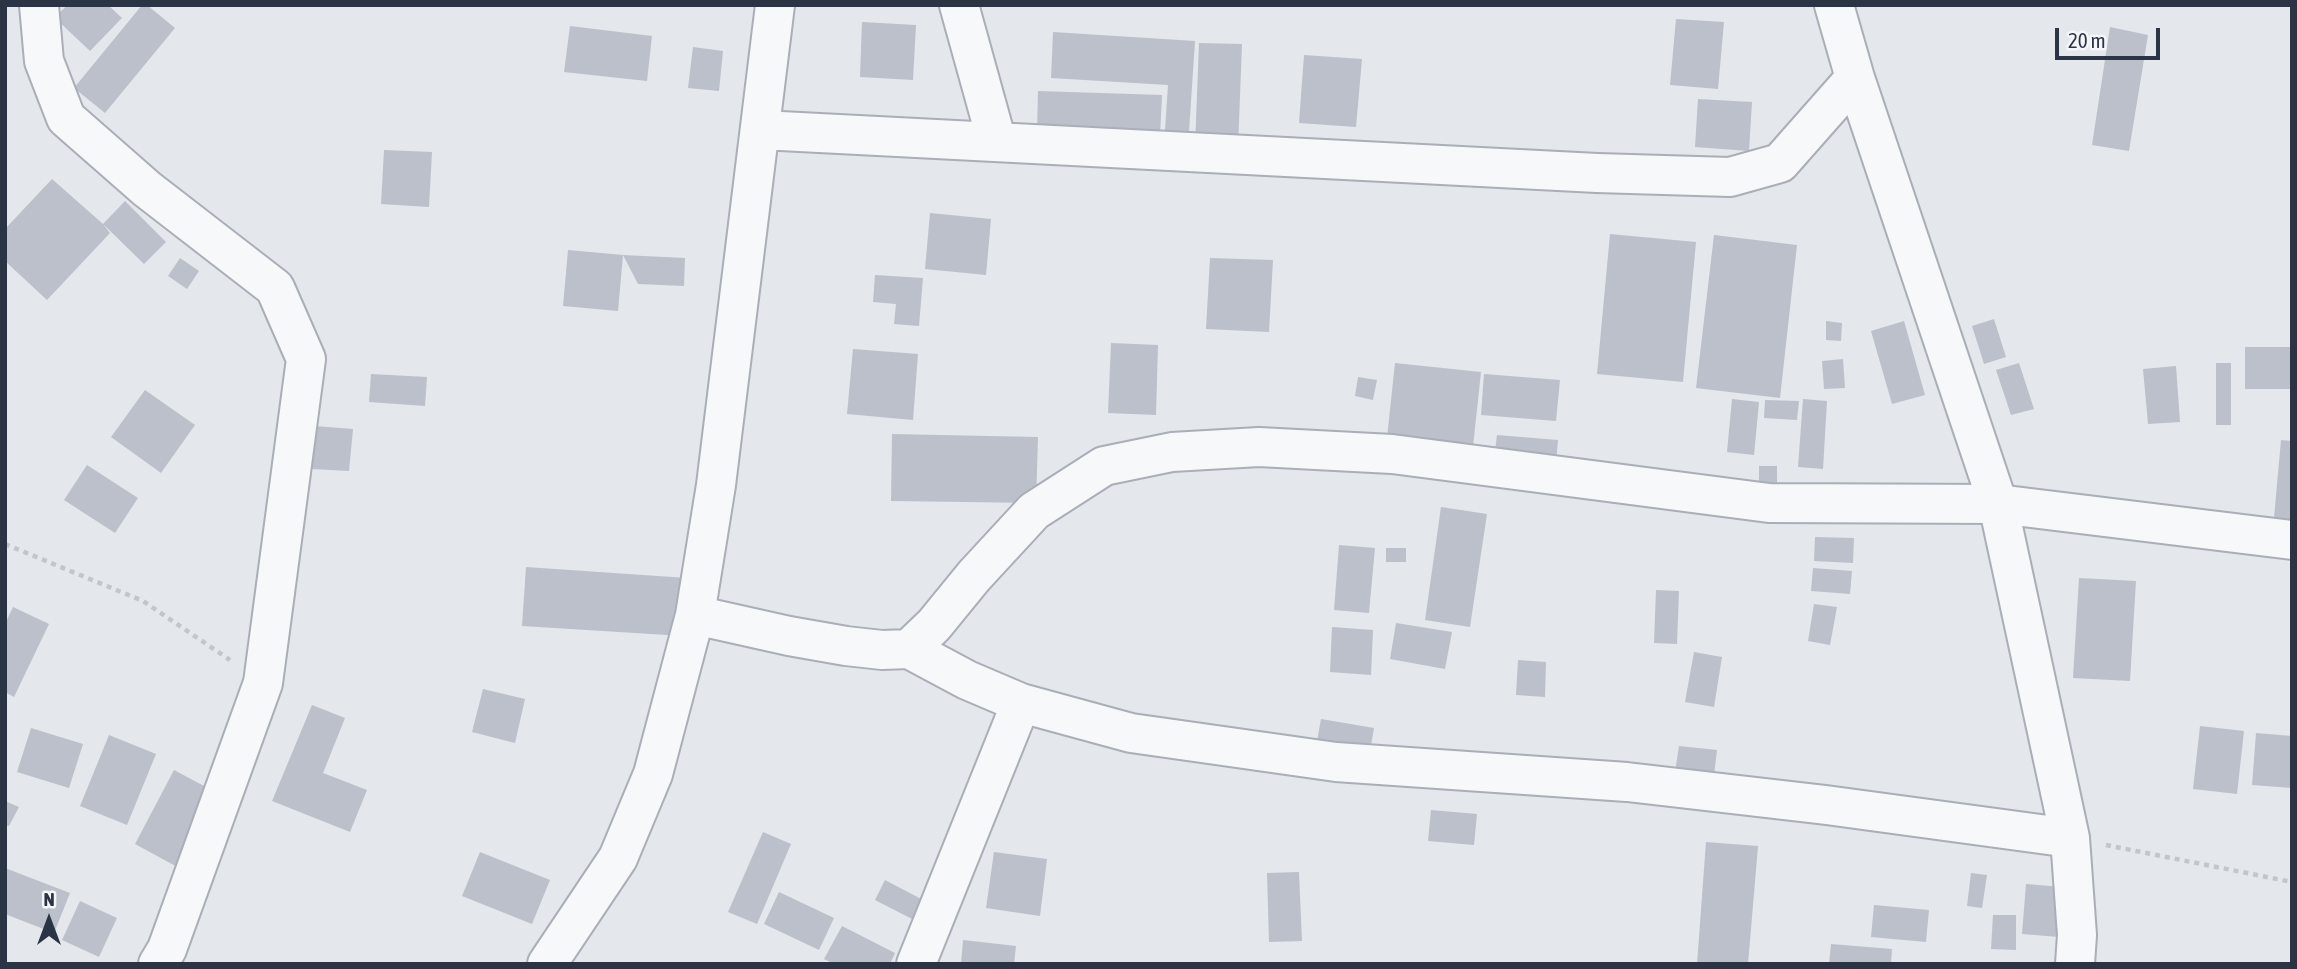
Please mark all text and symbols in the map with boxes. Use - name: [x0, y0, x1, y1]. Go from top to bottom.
- scale bar: [2059, 14, 2164, 58]
- text: 20 m: [2068, 28, 2106, 52]
- north arrow: [14, 885, 84, 955]
- text: N: [43, 888, 55, 910]

